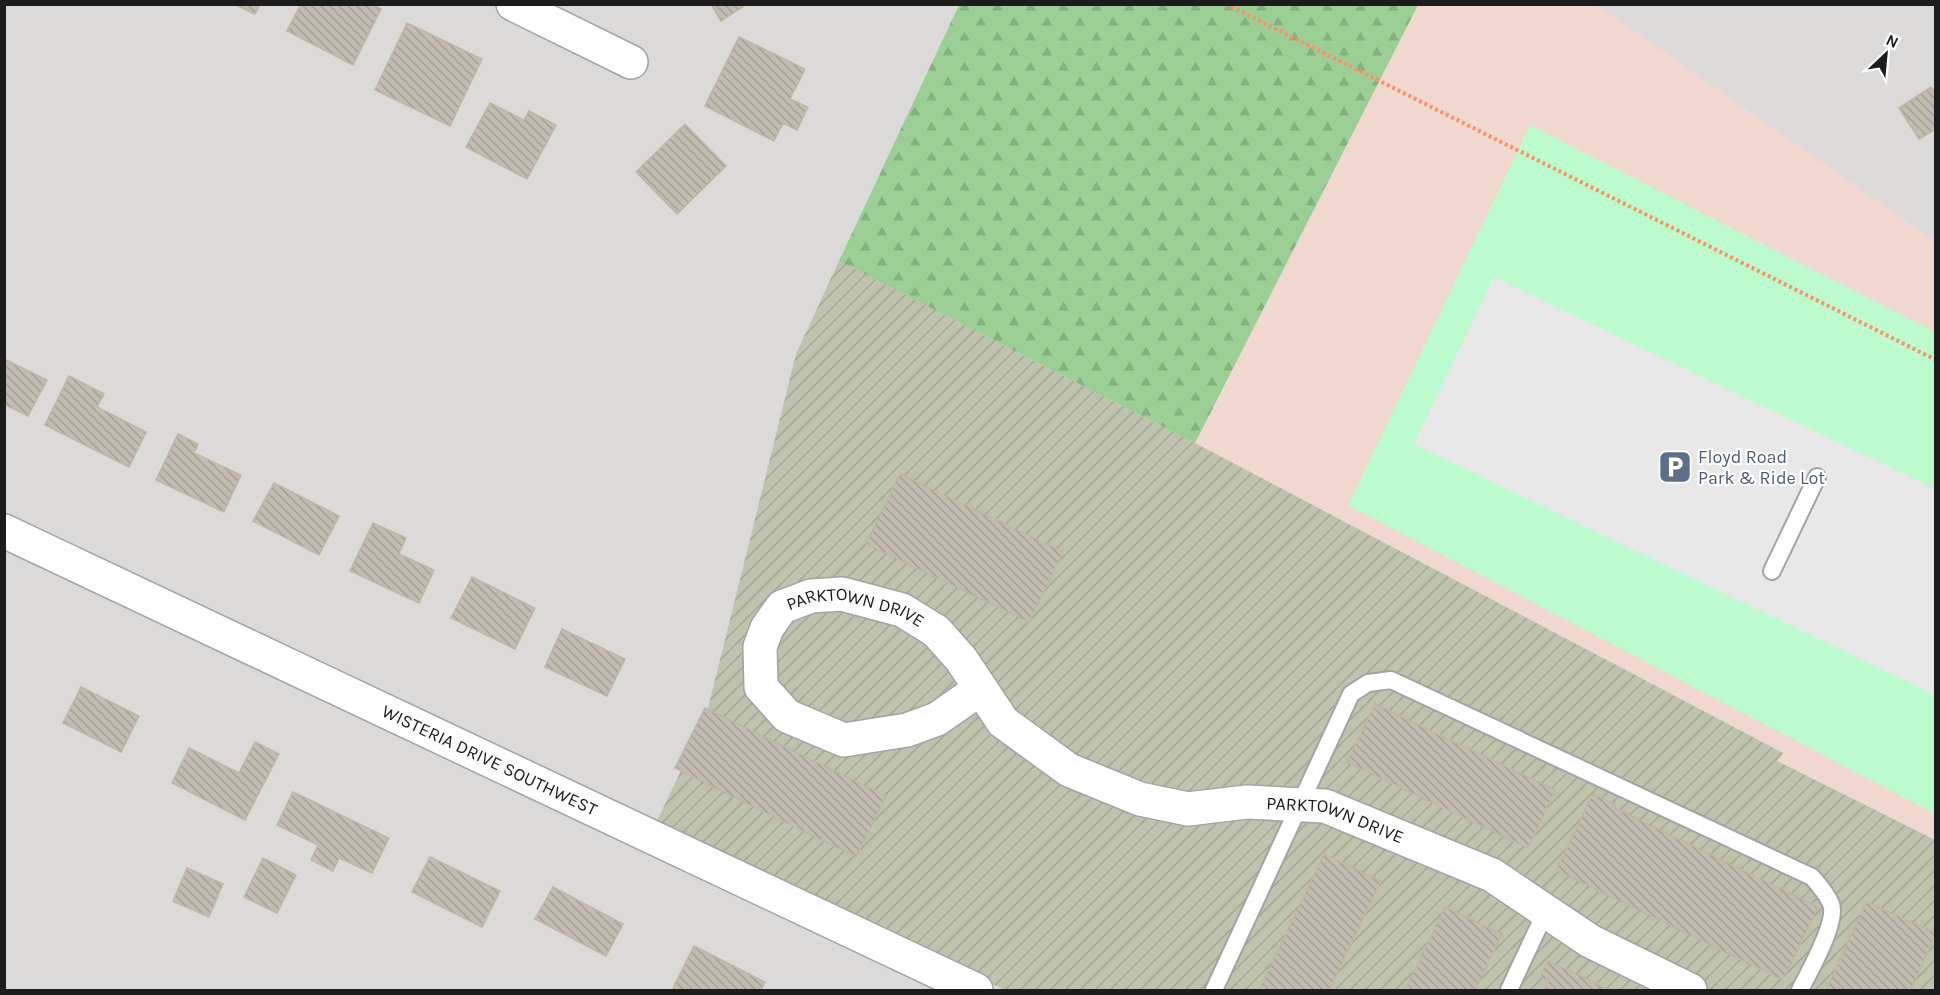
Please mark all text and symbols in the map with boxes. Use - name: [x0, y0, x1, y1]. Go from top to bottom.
- north arrow: [1856, 24, 1916, 84]
- text: N: [1883, 30, 1902, 52]
- place label: Floyd Road Park & Ride Lot: [1698, 446, 1825, 489]
- parking icon: Floyd Road Park & Ride Lot: [1657, 449, 1693, 485]
- street label: PARKTOWN DRIVE: [783, 583, 929, 632]
- street label: WISTERIA DRIVE SOUTHWEST: [378, 700, 601, 821]
- street label: PARKTOWN DRIVE: [1266, 792, 1407, 848]

